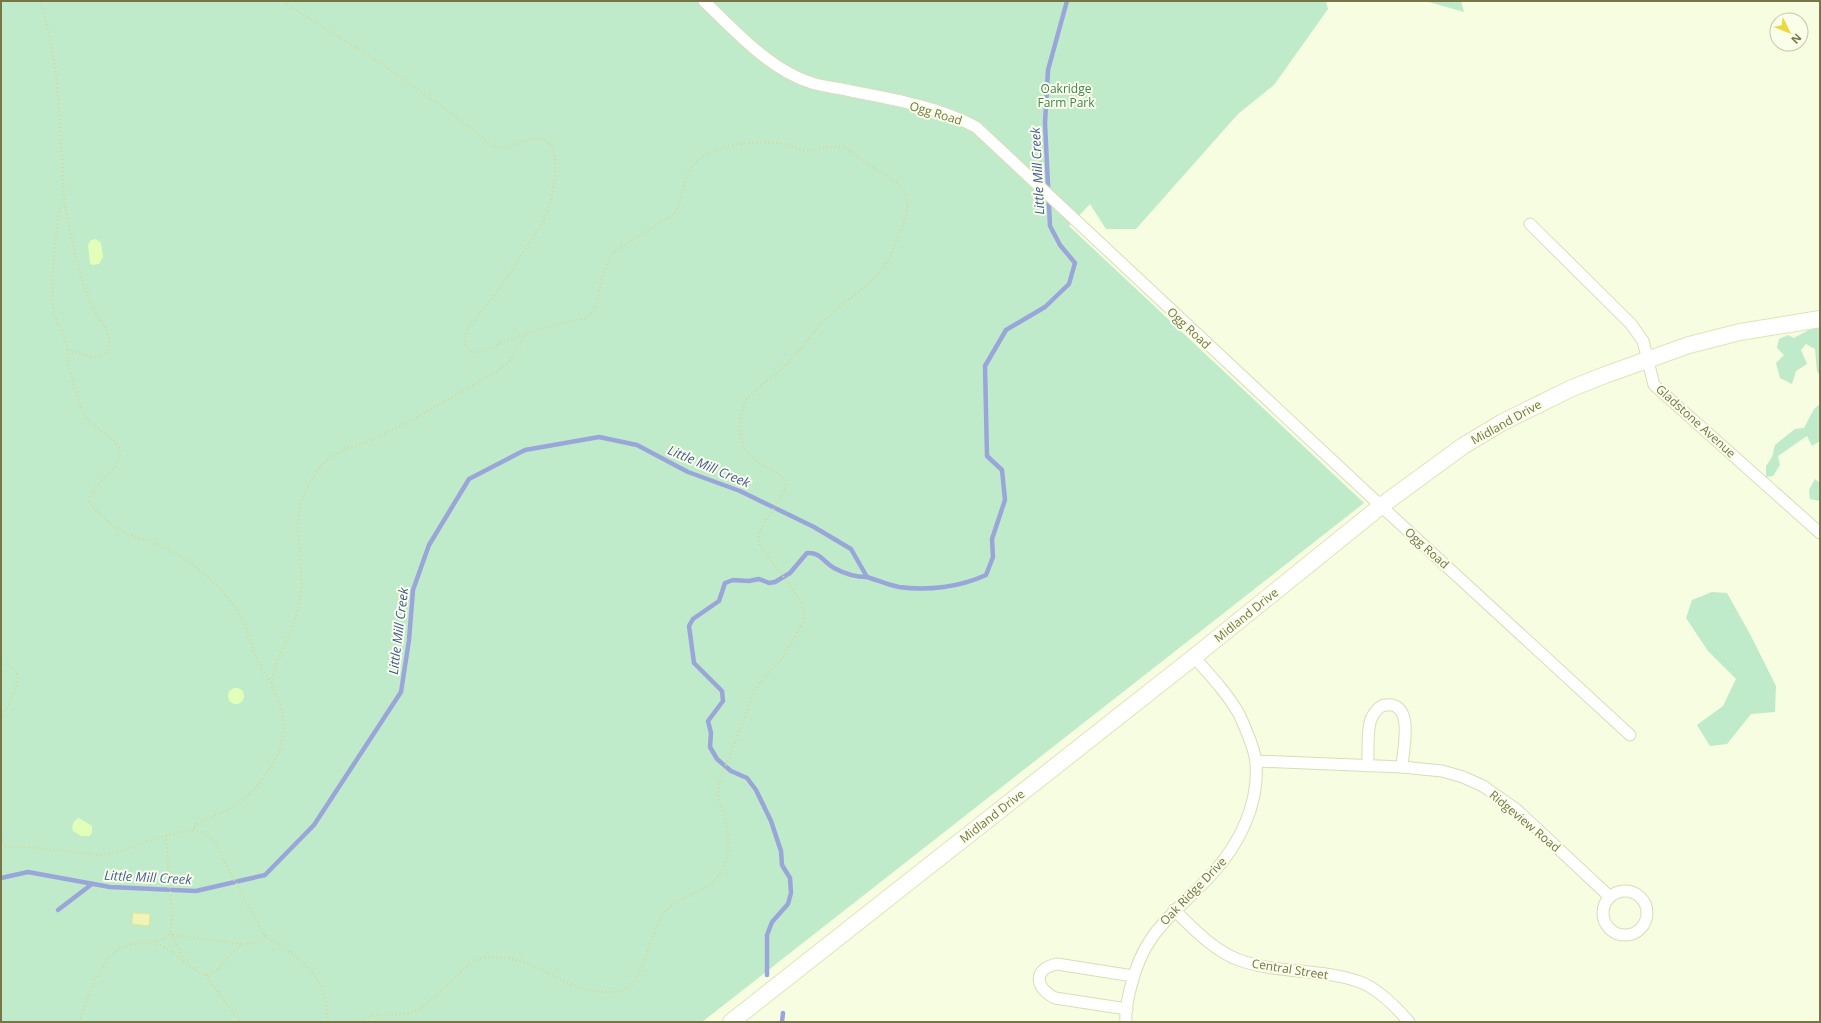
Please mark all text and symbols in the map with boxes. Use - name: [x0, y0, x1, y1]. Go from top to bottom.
- north arrow: [1769, 12, 1809, 52]
- text: N: [1788, 31, 1805, 48]
- park label: Oakridge Farm Park: [1037, 80, 1095, 111]
- street label: Ogg Road: [908, 97, 964, 129]
- water label: Little Mill Creek: [1026, 126, 1048, 215]
- street label: Ogg Road: [1163, 303, 1215, 353]
- street label: Gladstone Avenue: [1652, 381, 1740, 462]
- street label: Midland Drive: [1468, 396, 1544, 448]
- water label: Little Mill Creek: [665, 441, 753, 492]
- street label: Ogg Road: [1401, 524, 1453, 572]
- street label: Midland Drive: [1210, 584, 1282, 646]
- water label: Little Mill Creek: [384, 586, 412, 675]
- street label: Midland Drive: [956, 785, 1028, 847]
- street label: Ridgeview Road: [1486, 786, 1564, 856]
- street label: Oak Ridge Drive: [1156, 853, 1230, 929]
- water label: Little Mill Creek: [104, 866, 193, 888]
- street label: Central Street: [1251, 955, 1329, 983]

